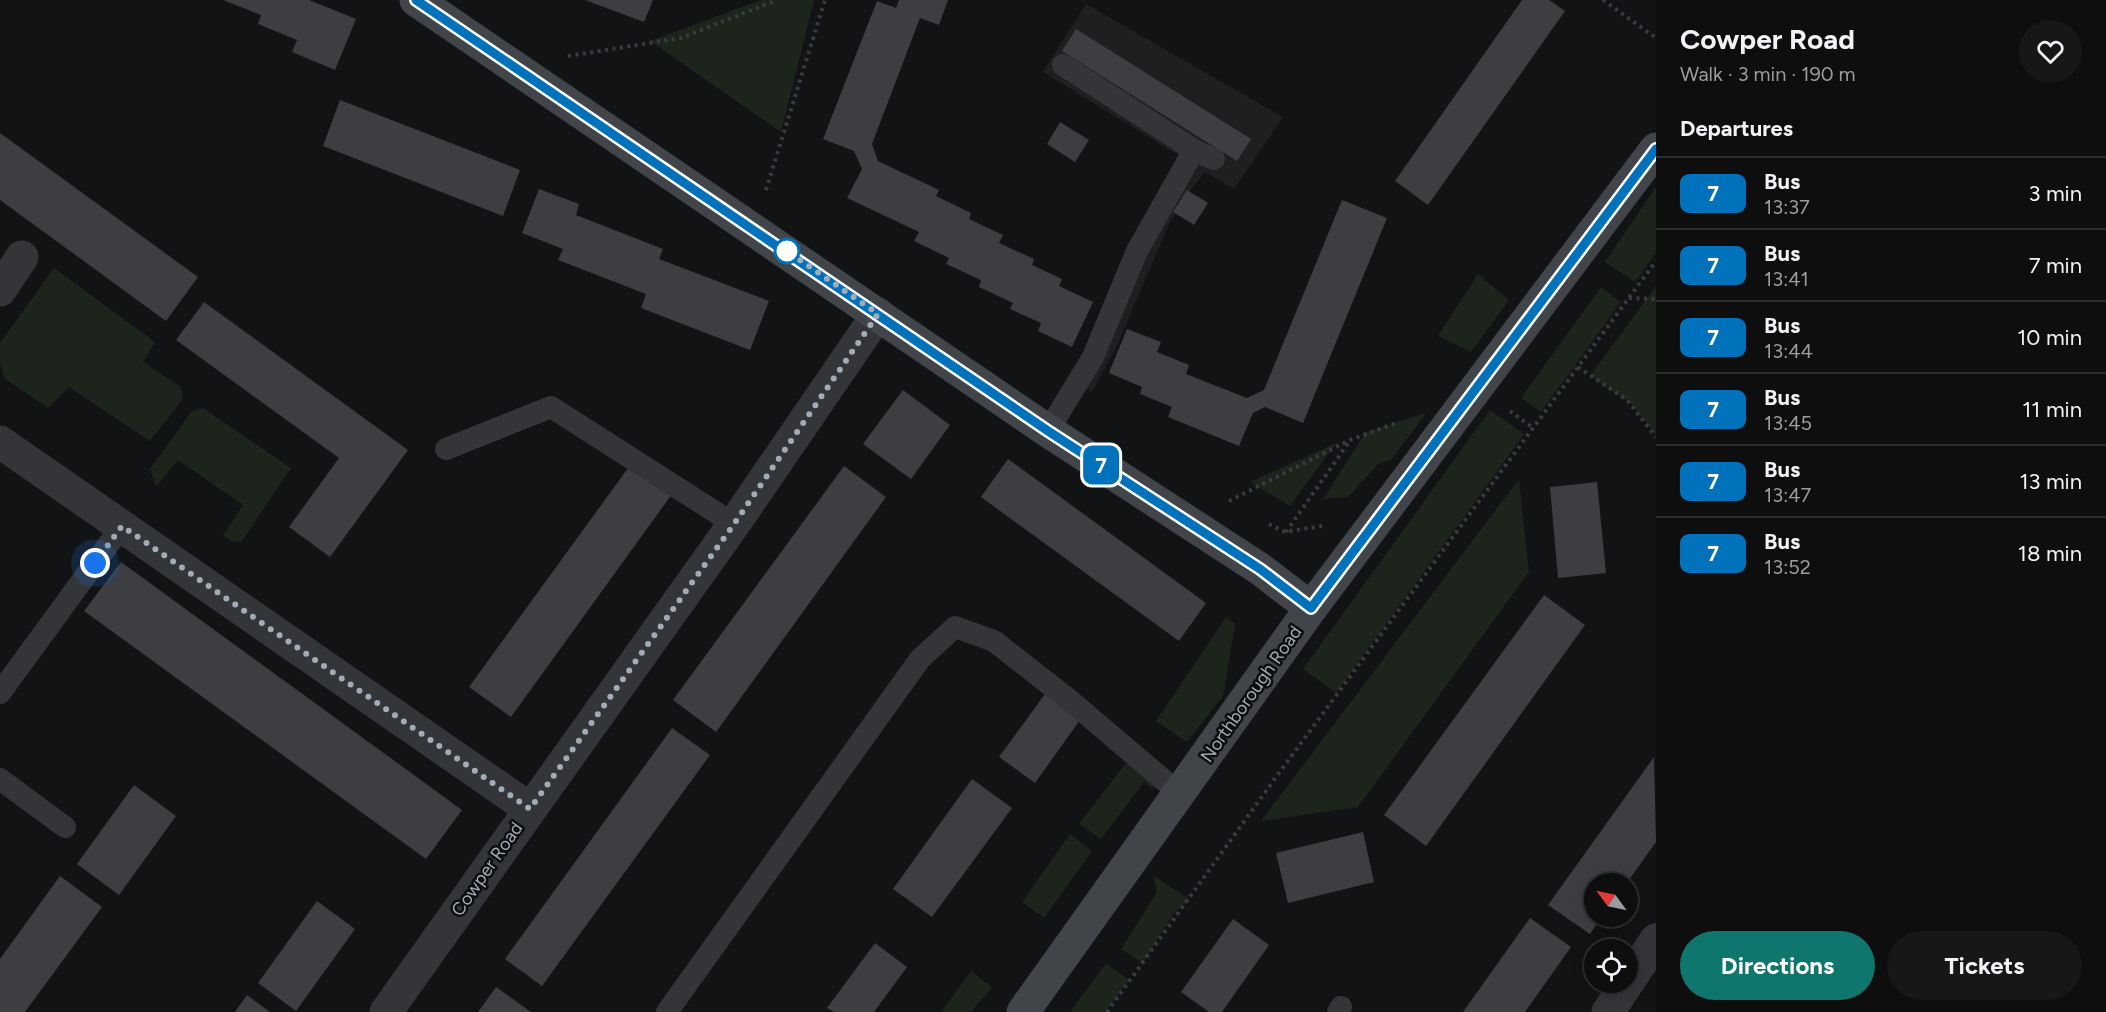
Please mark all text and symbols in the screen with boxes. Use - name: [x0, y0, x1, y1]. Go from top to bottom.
- button: heart: [2019, 20, 2082, 83]
- text: Cowper Road: [1680, 22, 1855, 56]
- text: Walk · 3 min · 190 m: [1680, 62, 1856, 86]
- text: Departures: [1680, 115, 1793, 142]
- text: Bus: [1764, 168, 1800, 195]
- text: 3 min: [2028, 180, 2082, 207]
- text: 7: [1707, 181, 1719, 206]
- text: 13:37: [1764, 195, 1810, 219]
- unlabelled marker: [774, 238, 800, 264]
- text: Bus: [1764, 240, 1800, 267]
- text: 7 min: [2029, 252, 2082, 279]
- text: 7: [1707, 253, 1719, 278]
- text: 13:41: [1764, 267, 1809, 291]
- text: Bus: [1764, 312, 1800, 339]
- text: 10 min: [2017, 324, 2082, 351]
- text: 7: [1707, 325, 1719, 350]
- text: 13:44: [1764, 339, 1813, 363]
- text: Bus: [1764, 384, 1800, 411]
- text: 11 min: [2022, 396, 2082, 423]
- text: 7: [1707, 397, 1719, 422]
- text: 13:45: [1764, 411, 1812, 435]
- line badge: 7: [1082, 446, 1120, 484]
- text: 7: [1095, 453, 1107, 478]
- text: Bus: [1764, 456, 1800, 483]
- text: 13 min: [2019, 468, 2082, 495]
- text: 7: [1707, 469, 1719, 494]
- text: 13:47: [1764, 483, 1811, 507]
- text: Bus: [1764, 528, 1800, 555]
- text: 18 min: [2018, 540, 2082, 567]
- text: 7: [1707, 541, 1719, 566]
- your location: [80, 548, 110, 578]
- text: 13:52: [1764, 555, 1811, 579]
- street label: Northborough Road: [1196, 622, 1306, 766]
- street label: Cowper Road: [447, 818, 527, 920]
- north arrow: [1584, 873, 1638, 927]
- map controls: [1584, 873, 1638, 993]
- button: Directions: [1680, 931, 1875, 1000]
- button: Tickets: [1887, 931, 2082, 1000]
- button: locate: [1584, 939, 1638, 993]

